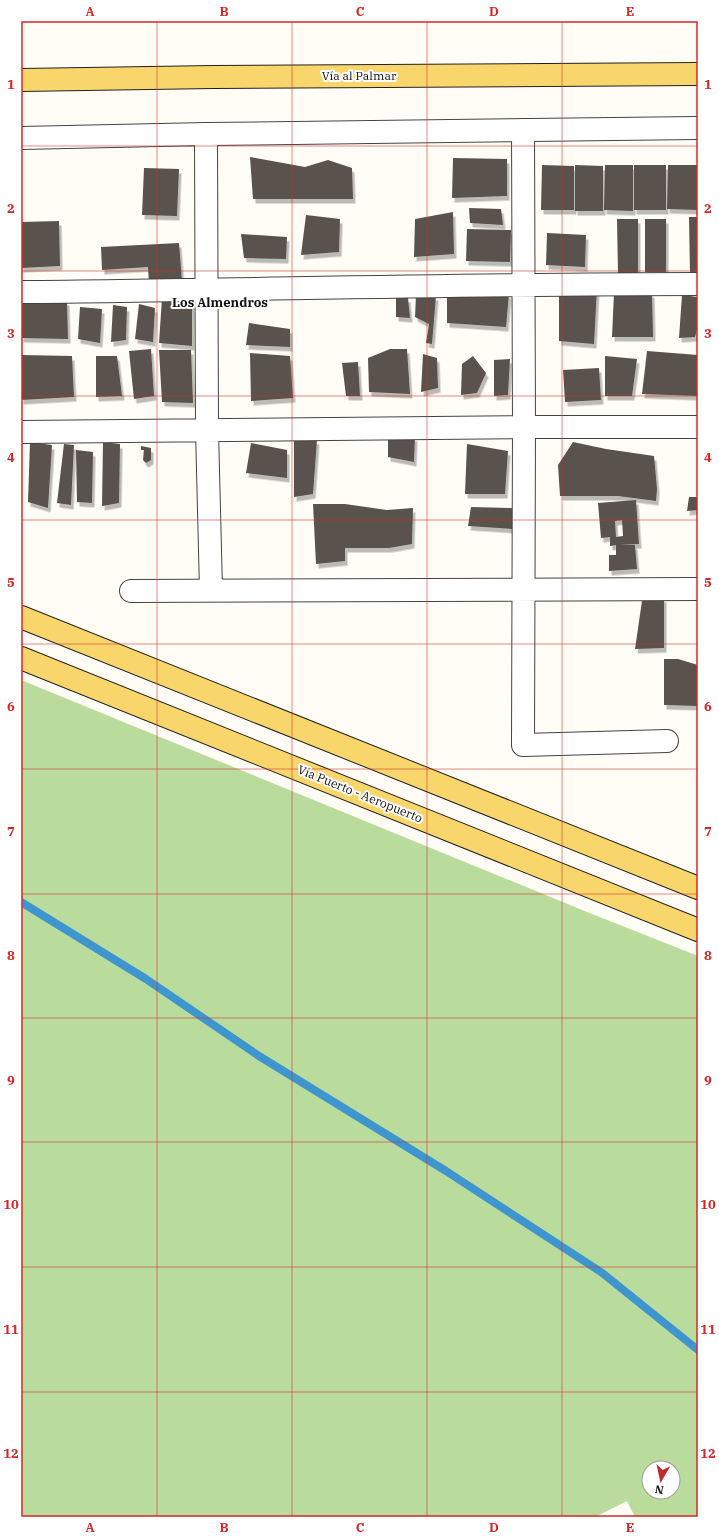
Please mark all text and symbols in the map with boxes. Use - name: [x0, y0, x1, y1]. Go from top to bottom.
- text: A: [85, 3, 95, 20]
- text: B: [219, 3, 229, 20]
- text: C: [356, 3, 365, 20]
- text: D: [489, 3, 499, 20]
- text: E: [626, 3, 634, 20]
- street label: Vía al Palmar: [322, 68, 397, 83]
- text: 1: [7, 76, 15, 93]
- text: 1: [704, 76, 712, 93]
- text: 2: [7, 200, 15, 217]
- text: 2: [704, 200, 712, 217]
- district label: Los Almendros: [172, 294, 268, 311]
- text: 3: [7, 325, 15, 342]
- text: 3: [704, 325, 712, 342]
- text: 4: [7, 449, 15, 466]
- text: 4: [704, 449, 712, 466]
- text: 5: [7, 574, 15, 591]
- text: 5: [704, 574, 712, 591]
- text: 6: [7, 698, 15, 715]
- text: 6: [704, 698, 712, 715]
- street label: Via Puerto - Aeropuerto: [296, 762, 425, 826]
- text: 7: [7, 823, 15, 840]
- text: 7: [704, 823, 712, 840]
- text: 8: [7, 947, 15, 964]
- text: 8: [704, 947, 712, 964]
- text: 9: [7, 1072, 15, 1089]
- text: 9: [704, 1072, 712, 1089]
- text: 10: [3, 1196, 19, 1213]
- text: 10: [700, 1196, 716, 1213]
- text: 11: [3, 1321, 19, 1338]
- text: 11: [700, 1321, 716, 1338]
- text: 12: [3, 1445, 19, 1462]
- text: 12: [700, 1445, 716, 1462]
- north arrow: [641, 1460, 681, 1500]
- text: N: [654, 1482, 665, 1497]
- text: A: [85, 1519, 95, 1536]
- text: B: [219, 1519, 229, 1536]
- text: C: [356, 1519, 365, 1536]
- text: D: [489, 1519, 499, 1536]
- text: E: [626, 1519, 634, 1536]

